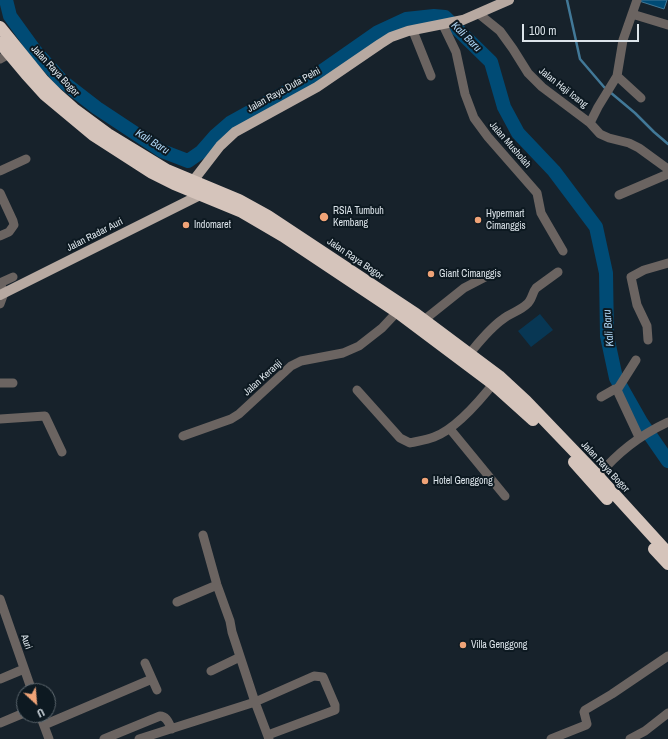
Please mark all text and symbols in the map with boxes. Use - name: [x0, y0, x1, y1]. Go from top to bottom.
- scale bar: [524, 16, 641, 42]
- water label: Kali Baru: [448, 19, 484, 55]
- text: 100 m: [529, 23, 556, 39]
- street label: Jalan Raya Bogor: [28, 43, 82, 99]
- street label: Jalan Raya Duta Pelni: [245, 65, 323, 115]
- street label: Jalan Haji Icang: [536, 65, 590, 111]
- street label: Jalan Musholah: [487, 119, 533, 171]
- water label: Kali Baru: [133, 127, 171, 157]
- place label: RSIA Tumbuh Kembang: [333, 205, 384, 228]
- place label: Hypermart Cimanggis: [486, 208, 526, 232]
- marker: RSIA Tumbuh Kembang: [318, 211, 330, 223]
- marker: Hypermart Cimanggis: [473, 215, 483, 225]
- street label: Jalan Radar Auri: [65, 216, 125, 254]
- place label: Indomaret: [194, 219, 231, 231]
- marker: Indomaret: [181, 220, 191, 230]
- street label: Jalan Raya Bogor: [325, 236, 385, 282]
- place label: Giant Cimanggis: [439, 268, 501, 280]
- marker: Giant Cimanggis: [426, 269, 436, 279]
- water label: Kali Baru: [601, 309, 617, 347]
- street label: Jalan Keranji: [241, 358, 285, 398]
- street label: Jalan Raya Bogor: [578, 439, 632, 495]
- place label: Hotel Genggong: [433, 475, 493, 487]
- marker: Hotel Genggong: [420, 476, 430, 486]
- street label: Auri: [18, 633, 34, 651]
- place label: Villa Genggong: [471, 639, 527, 651]
- marker: Villa Genggong: [458, 640, 468, 650]
- north arrow: [16, 683, 56, 723]
- text: U: [35, 705, 47, 721]

